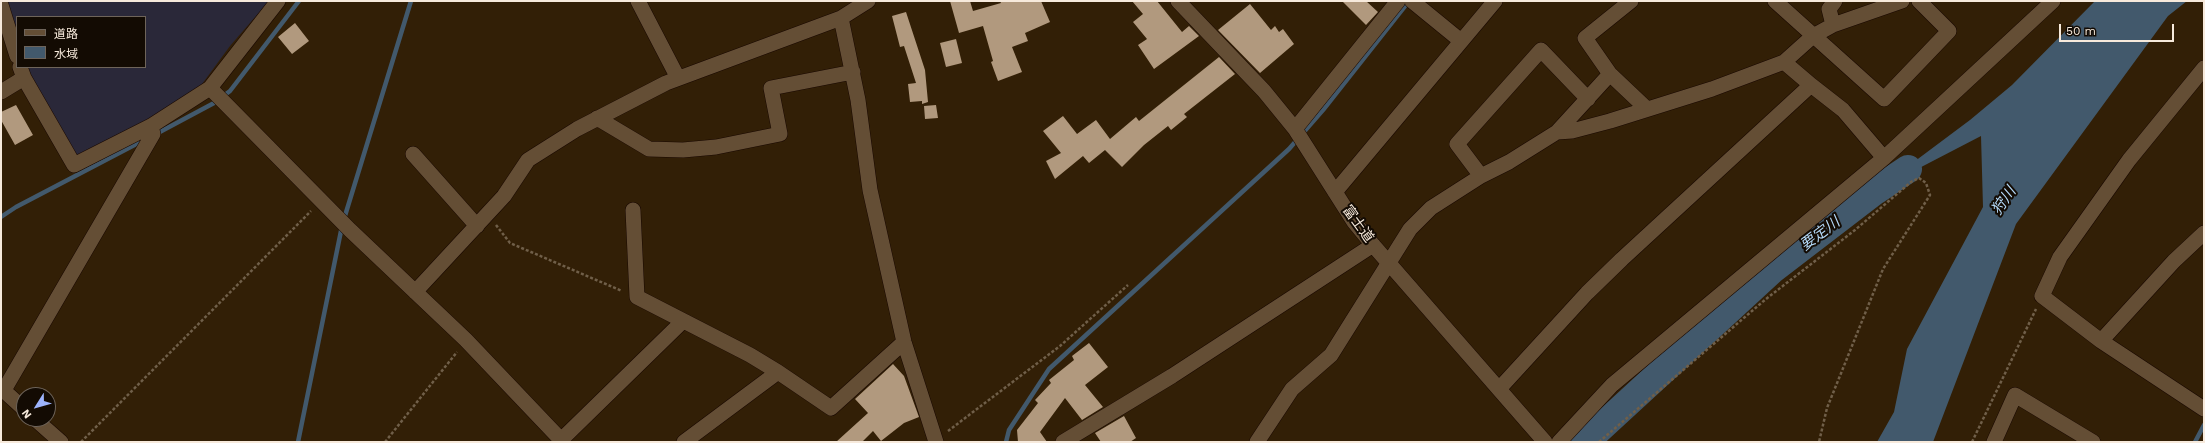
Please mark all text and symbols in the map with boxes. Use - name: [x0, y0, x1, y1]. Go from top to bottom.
- legend: [16, 16, 146, 68]
- scale bar: [2061, 16, 2176, 42]
- text: 50 m: [2066, 24, 2096, 38]
- text: 道路: [54, 27, 78, 41]
- text: 水域: [54, 47, 78, 61]
- water label: 狩川: [1988, 184, 2020, 218]
- street label: 富士道: [1339, 202, 1377, 246]
- water label: 要定川: [1797, 213, 1843, 255]
- north arrow: [16, 387, 56, 427]
- text: N: [19, 407, 34, 421]

